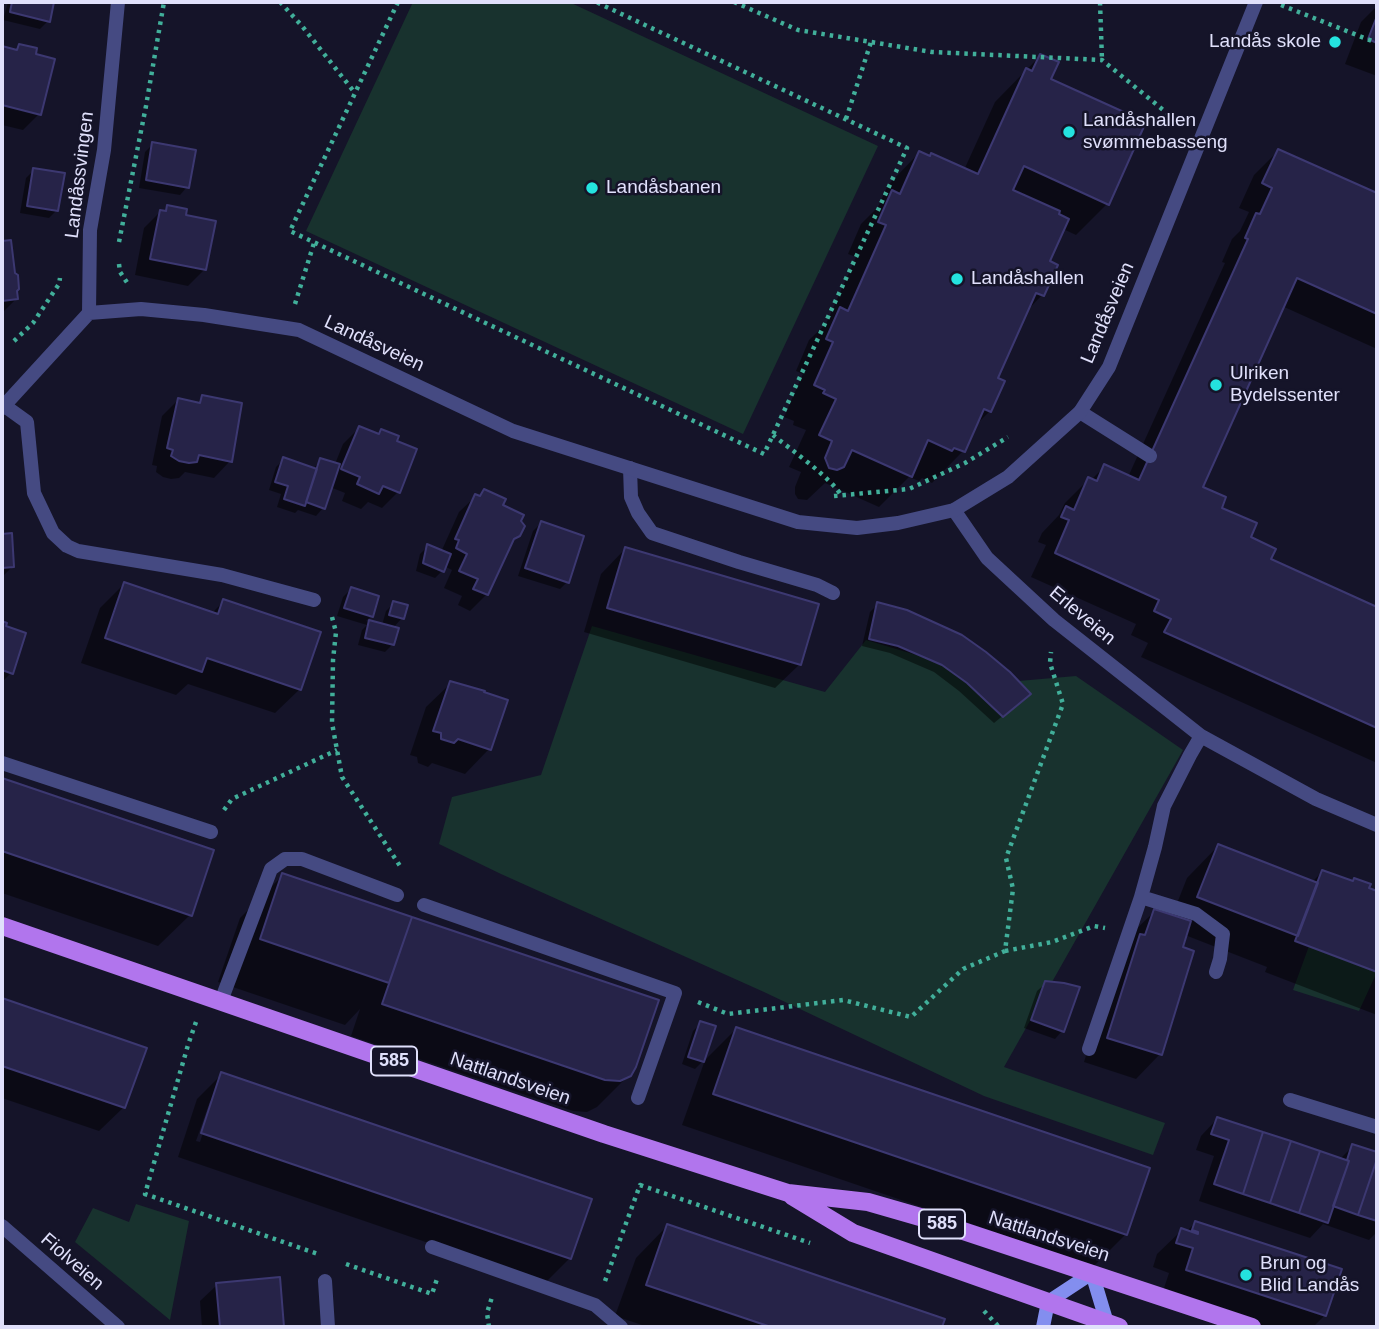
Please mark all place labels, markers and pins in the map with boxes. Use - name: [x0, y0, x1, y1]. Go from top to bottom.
- place label: Landås skole: [1209, 31, 1321, 53]
- marker: Landås skole: [1327, 34, 1343, 50]
- place label: Landåshallen svømmebasseng: [1083, 110, 1228, 154]
- marker: Landåshallen svømmebasseng: [1061, 124, 1077, 140]
- place label: Landåsbanen: [606, 177, 721, 199]
- marker: Landåsbanen: [584, 180, 600, 196]
- place label: Landåshallen: [971, 268, 1084, 290]
- marker: Landåshallen: [949, 271, 965, 287]
- place label: Ulriken Bydelssenter: [1230, 363, 1340, 407]
- marker: Ulriken Bydelssenter: [1208, 377, 1224, 393]
- place label: Brun og Blid Landås: [1260, 1253, 1359, 1297]
- marker: Brun og Blid Landås: [1238, 1267, 1254, 1283]

